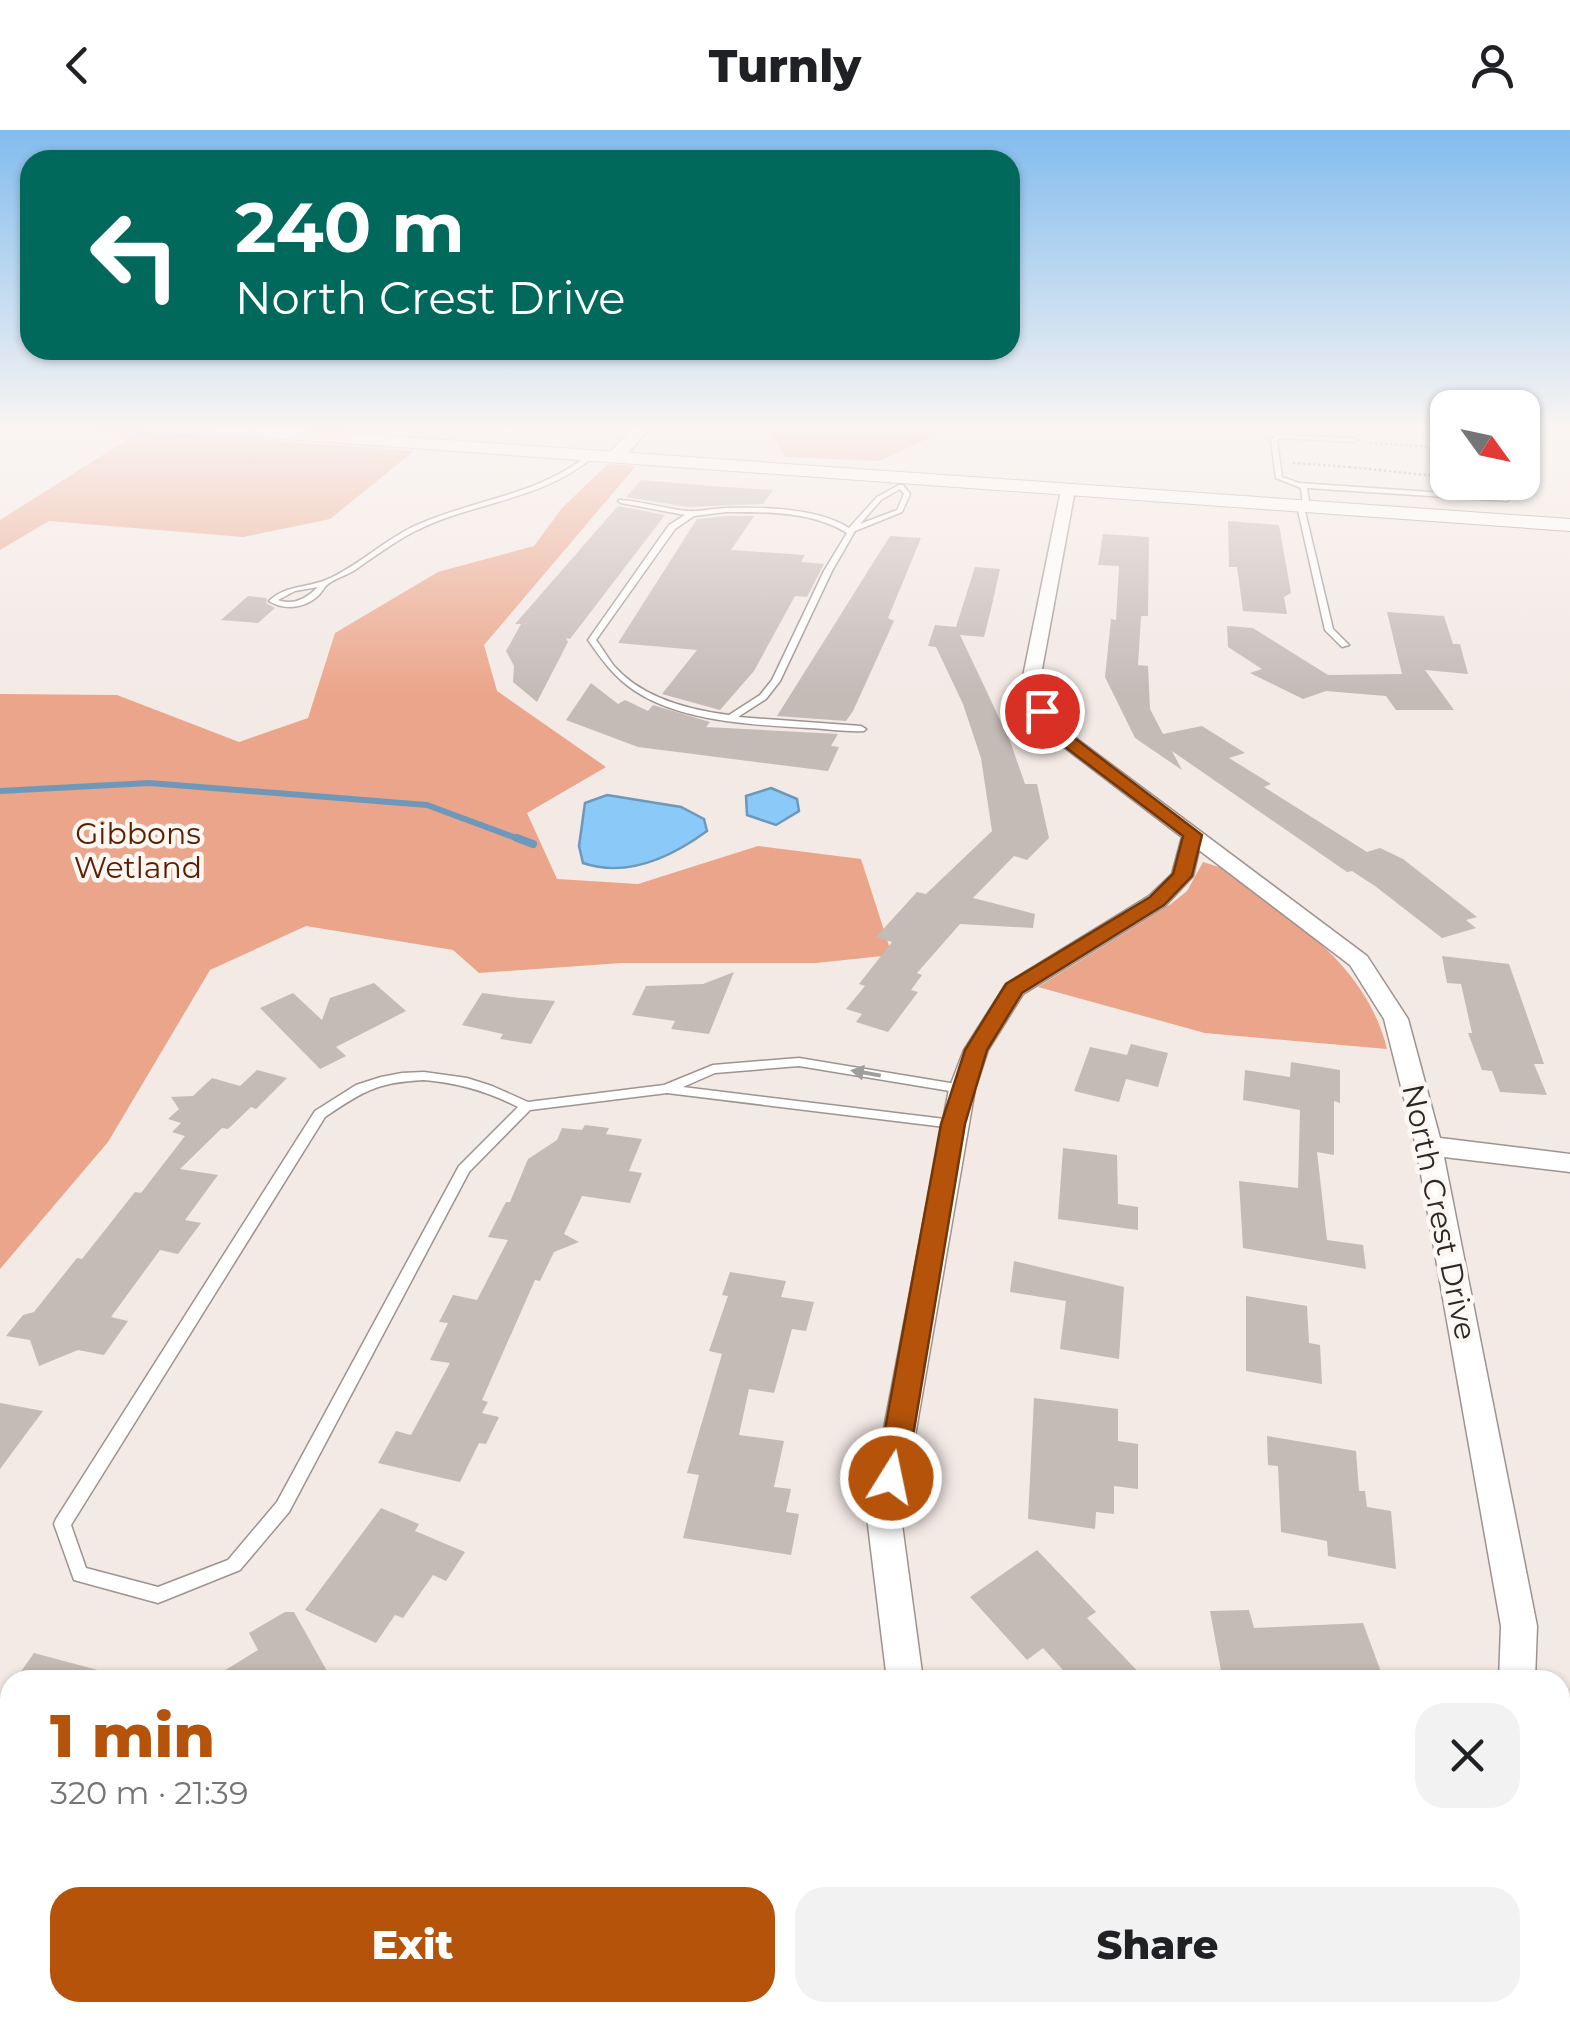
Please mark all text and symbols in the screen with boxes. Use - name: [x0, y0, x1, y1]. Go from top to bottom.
- icon: back: [50, 38, 105, 93]
- text: Turnly: [709, 38, 861, 93]
- icon: person: [1465, 38, 1520, 93]
- text: 240 m: [235, 184, 465, 270]
- icon: left: [70, 190, 200, 320]
- text: North Crest Drive: [235, 270, 625, 325]
- north arrow: [1430, 390, 1540, 500]
- map controls: [1430, 390, 1540, 500]
- pin: [1000, 669, 1085, 754]
- icon: arrive: [1015, 684, 1070, 739]
- park label: Gibbons Wetland: [74, 815, 202, 886]
- one-way arrow: [850, 1065, 881, 1080]
- street label: North Crest Drive: [1394, 1081, 1485, 1343]
- position arrow: [839, 1426, 943, 1530]
- text: 1 min: [50, 1699, 215, 1772]
- button: close: [1415, 1703, 1520, 1808]
- text: 320 m · 21:39: [50, 1773, 248, 1812]
- button: Exit: [50, 1887, 775, 2002]
- button: Share: [795, 1887, 1520, 2002]

